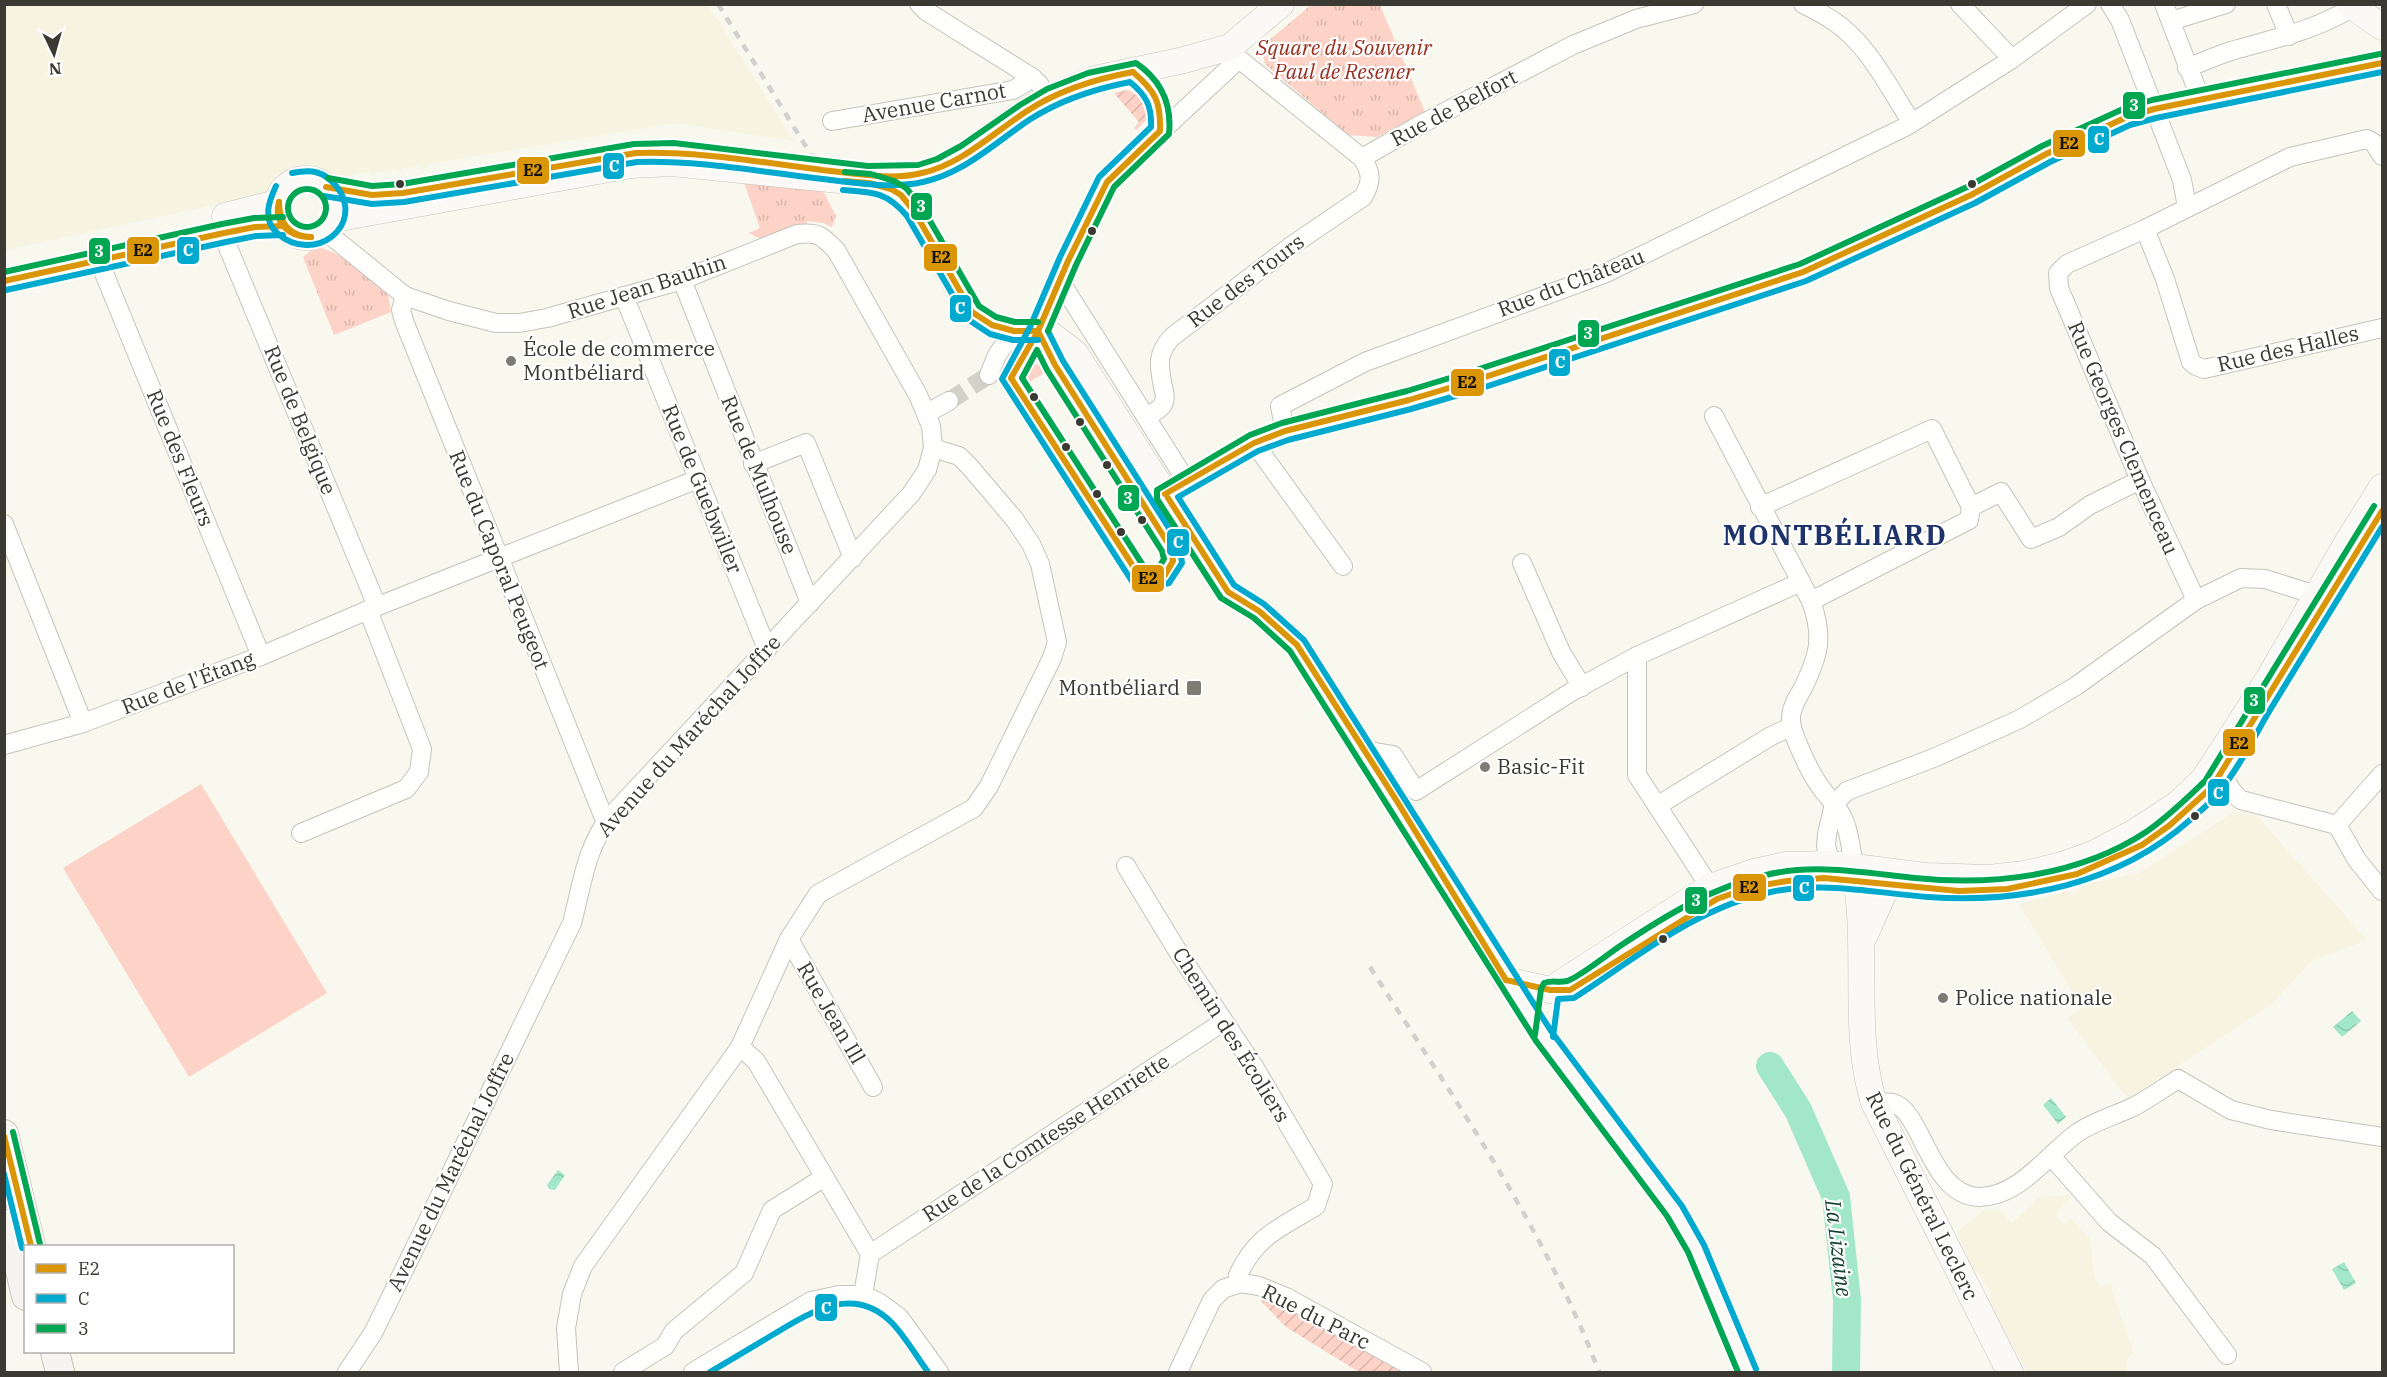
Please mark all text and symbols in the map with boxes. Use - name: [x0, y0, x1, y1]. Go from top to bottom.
- north arrow: [24, 24, 84, 84]
- park label: Square du Souvenir Paul de Resener: [1255, 33, 1433, 85]
- text: N: [48, 58, 62, 79]
- street label: Rue de Belfort: [1385, 62, 1522, 152]
- street label: Avenue Carnot: [860, 76, 1008, 128]
- line badge: 3: [2122, 91, 2146, 120]
- text: 3: [2129, 95, 2139, 115]
- line badge: C: [2087, 125, 2110, 154]
- line badge: E2: [2052, 129, 2086, 158]
- text: C: [2094, 129, 2104, 149]
- text: E2: [2059, 133, 2079, 153]
- line badge: C: [602, 152, 625, 180]
- line badge: E2: [516, 156, 550, 185]
- text: C: [609, 156, 619, 176]
- text: E2: [523, 160, 543, 180]
- unlabelled marker: [394, 178, 406, 190]
- unlabelled marker: [1966, 178, 1978, 190]
- line badge: 3: [910, 192, 933, 221]
- text: 3: [916, 196, 926, 216]
- unlabelled marker: [1086, 225, 1098, 237]
- street label: Rue des Tours: [1181, 227, 1309, 333]
- line badge: E2: [126, 236, 160, 265]
- line badge: C: [176, 236, 200, 265]
- line badge: 3: [88, 237, 111, 265]
- text: E2: [133, 240, 153, 260]
- text: C: [183, 240, 193, 260]
- text: 3: [94, 241, 104, 261]
- street label: Rue du Château: [1493, 241, 1648, 323]
- line badge: E2: [923, 243, 958, 272]
- street label: Rue Jean Bauhin: [564, 247, 730, 325]
- text: E2: [931, 247, 951, 267]
- line badge: C: [949, 294, 972, 323]
- text: C: [955, 298, 965, 318]
- street label: Rue Georges Clemenceau: [2062, 317, 2186, 558]
- street label: Rue des Halles: [2214, 318, 2361, 378]
- line badge: 3: [1577, 319, 1600, 348]
- text: 3: [1583, 323, 1593, 343]
- place label: École de commerce Montbéliard: [523, 334, 715, 386]
- street label: Rue de Belgique: [258, 341, 344, 498]
- line badge: C: [1548, 348, 1571, 377]
- text: C: [1555, 352, 1565, 372]
- marker: École de commerce Montbéliard: [504, 354, 518, 368]
- line badge: E2: [1450, 368, 1485, 397]
- text: E2: [1457, 372, 1477, 392]
- street label: Rue des Fleurs: [141, 385, 221, 530]
- street label: Rue de Mulhouse: [715, 391, 805, 558]
- unlabelled marker: [1028, 391, 1040, 403]
- street label: Rue de Guebwiller: [656, 400, 750, 578]
- unlabelled marker: [1074, 416, 1086, 428]
- unlabelled marker: [1060, 441, 1072, 453]
- street label: Rue du Caporal Peugeot: [443, 446, 557, 673]
- unlabelled marker: [1101, 459, 1113, 471]
- line badge: 3: [1117, 484, 1140, 512]
- unlabelled marker: [1091, 488, 1103, 500]
- text: 3: [1123, 488, 1133, 508]
- unlabelled marker: [1136, 514, 1148, 526]
- district label: MONTBÉLIARD: [1723, 517, 1947, 552]
- unlabelled marker: [1115, 526, 1127, 538]
- line badge: C: [1166, 528, 1190, 557]
- text: C: [1173, 532, 1183, 552]
- line badge: E2: [1131, 564, 1165, 593]
- text: E2: [1138, 568, 1158, 588]
- street label: Avenue du Maréchal Joffre: [590, 629, 786, 842]
- street label: Rue de l'Étang: [117, 644, 259, 720]
- place label: Montbéliard: [1059, 673, 1180, 701]
- marker: Montbéliard: [1185, 679, 1203, 697]
- line badge: 3: [2243, 686, 2266, 715]
- text: 3: [2249, 690, 2259, 710]
- line badge: E2: [2222, 728, 2256, 757]
- text: E2: [2229, 733, 2249, 753]
- place label: Basic-Fit: [1497, 752, 1585, 780]
- marker: Basic-Fit: [1478, 760, 1492, 774]
- line badge: C: [2207, 778, 2230, 807]
- text: C: [2213, 783, 2223, 803]
- unlabelled marker: [2189, 810, 2201, 822]
- line badge: E2: [1732, 873, 1767, 902]
- line badge: C: [1792, 874, 1815, 902]
- text: E2: [1739, 877, 1759, 897]
- text: C: [1799, 878, 1809, 898]
- line badge: 3: [1684, 886, 1708, 915]
- text: 3: [1691, 890, 1701, 910]
- unlabelled marker: [1657, 933, 1669, 945]
- street label: Chemin des Écoliers: [1167, 942, 1297, 1127]
- street label: Rue Jean Ill: [791, 956, 872, 1069]
- place label: Police nationale: [1955, 983, 2112, 1011]
- marker: Police nationale: [1936, 991, 1950, 1005]
- street label: Rue de la Comtesse Henriette: [916, 1047, 1174, 1228]
- street label: Avenue du Maréchal Joffre: [380, 1048, 520, 1296]
- street label: Rue du Général Leclerc: [1860, 1086, 1986, 1305]
- water label: La Lizaine: [1819, 1197, 1860, 1298]
- legend: [24, 1245, 234, 1353]
- text: E2: [78, 1257, 100, 1280]
- street label: Rue du Parc: [1257, 1277, 1375, 1355]
- text: C: [78, 1287, 90, 1310]
- line badge: C: [814, 1293, 838, 1322]
- text: C: [821, 1298, 831, 1318]
- text: 3: [78, 1317, 89, 1340]

